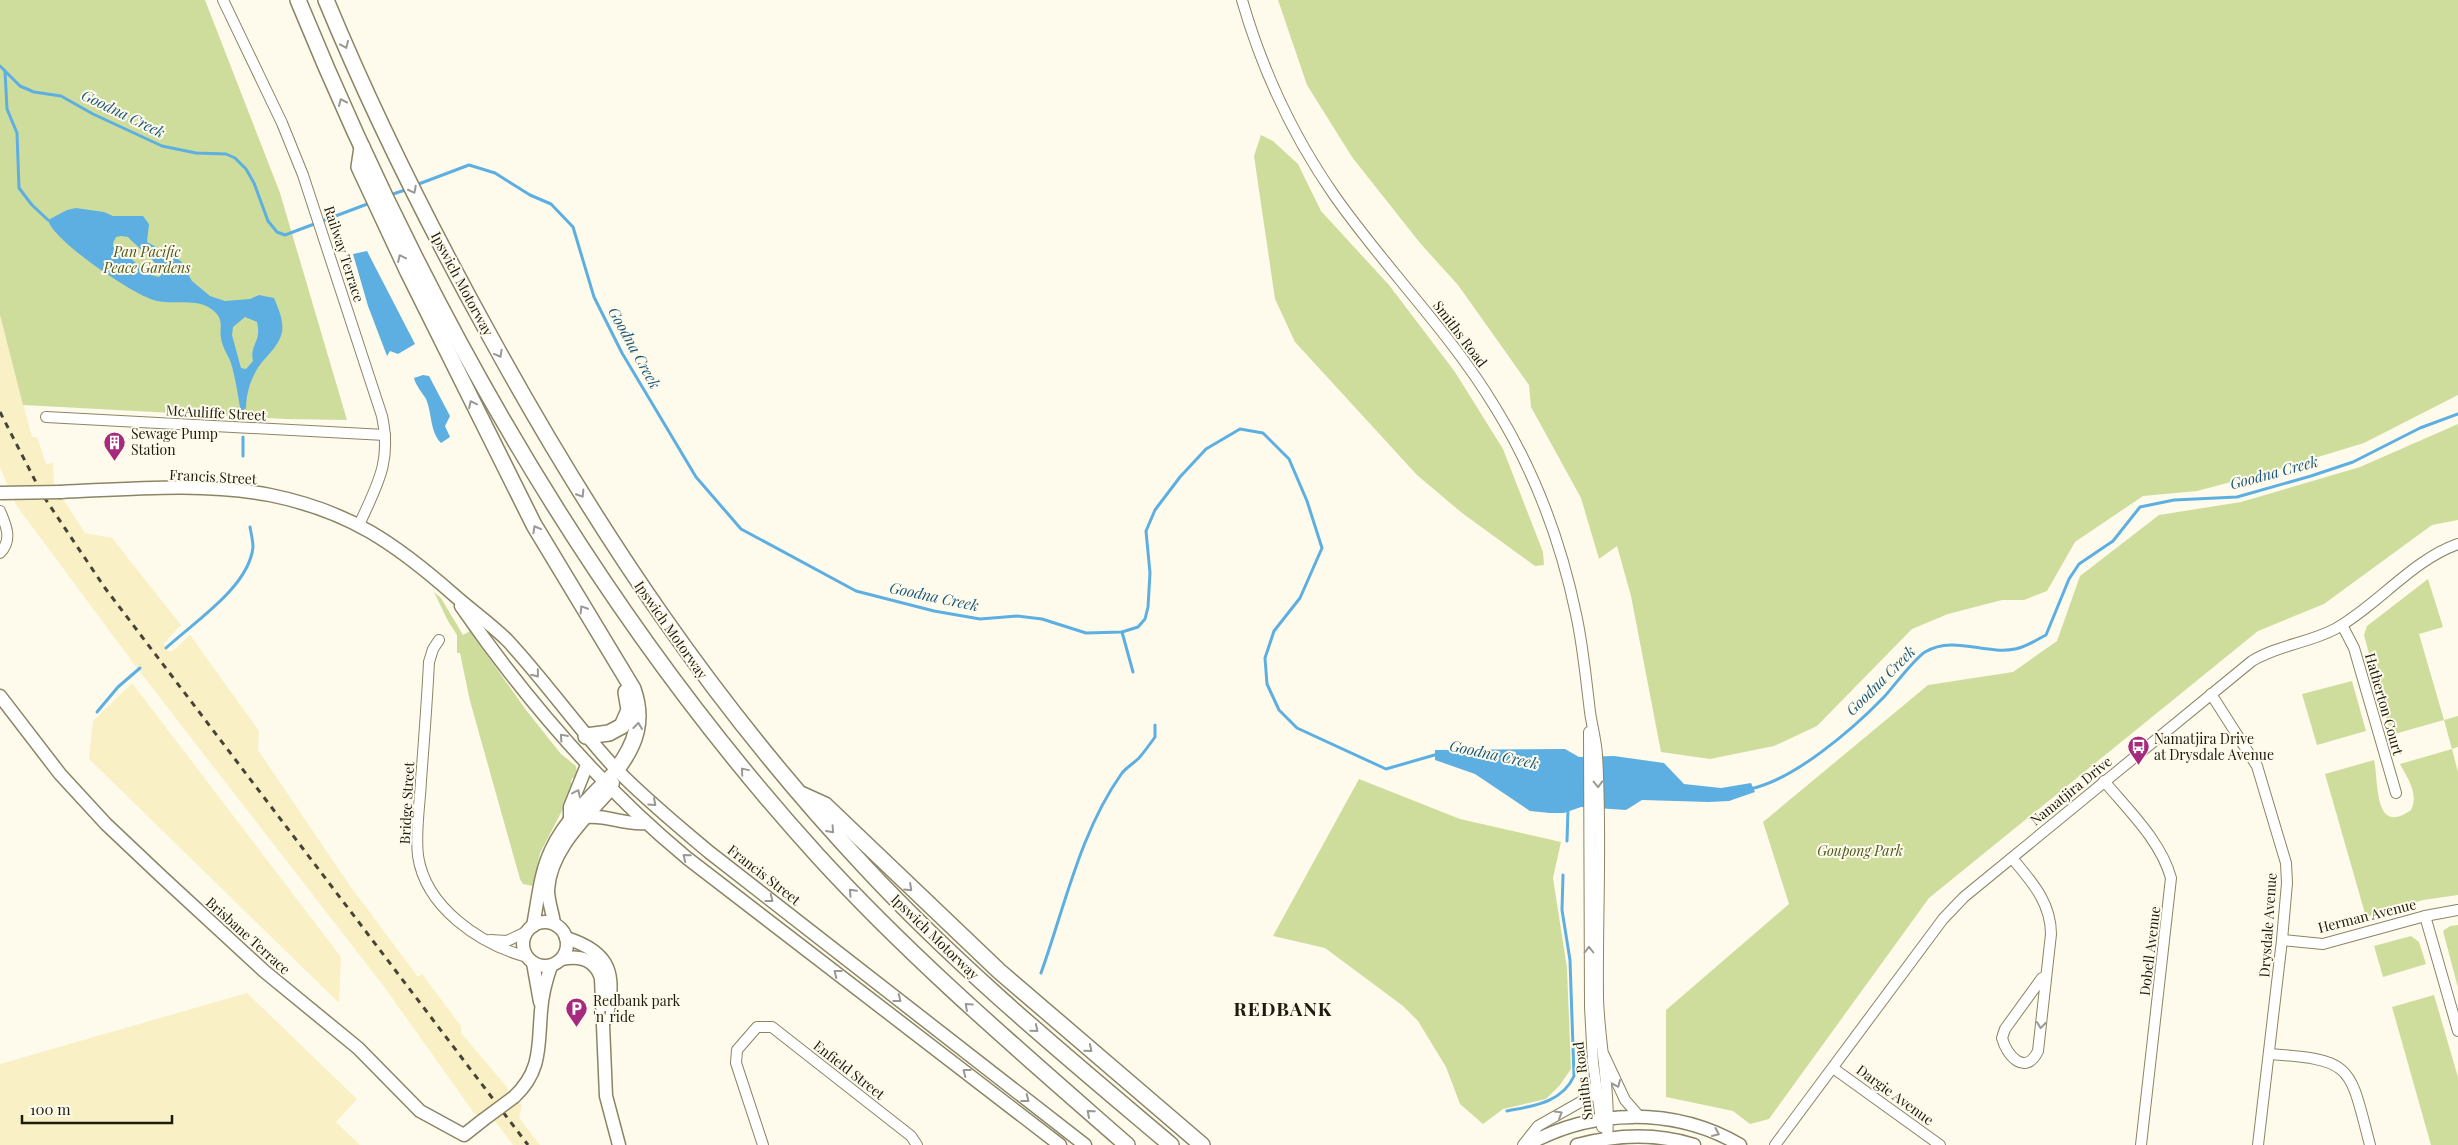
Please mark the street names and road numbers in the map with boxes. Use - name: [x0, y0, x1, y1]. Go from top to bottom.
- street label: Railway Terrace: [320, 203, 369, 304]
- street label: Ipswich Motorway: [427, 228, 498, 339]
- street label: Smiths Road: [1429, 296, 1492, 371]
- street label: McAuliffe Street: [165, 400, 268, 425]
- street label: Francis Street: [169, 465, 258, 488]
- street label: Ipswich Motorway: [631, 577, 712, 682]
- street label: Hatherton Court: [2361, 651, 2408, 758]
- street label: Namatjira Drive: [2026, 752, 2116, 829]
- street label: Bridge Street: [395, 760, 418, 845]
- street label: Francis Street: [724, 840, 806, 910]
- street label: Drysdale Avenue: [2254, 872, 2281, 978]
- street label: Ipswich Motorway: [887, 890, 983, 984]
- street label: Brisbane Terrace: [202, 893, 295, 979]
- street label: Herman Avenue: [2316, 894, 2418, 937]
- street label: Dobell Avenue: [2135, 905, 2164, 997]
- street label: Enfield Street: [810, 1036, 890, 1104]
- street label: Smiths Road: [1568, 1041, 1597, 1121]
- street label: Dargie Avenue: [1853, 1060, 1938, 1129]

